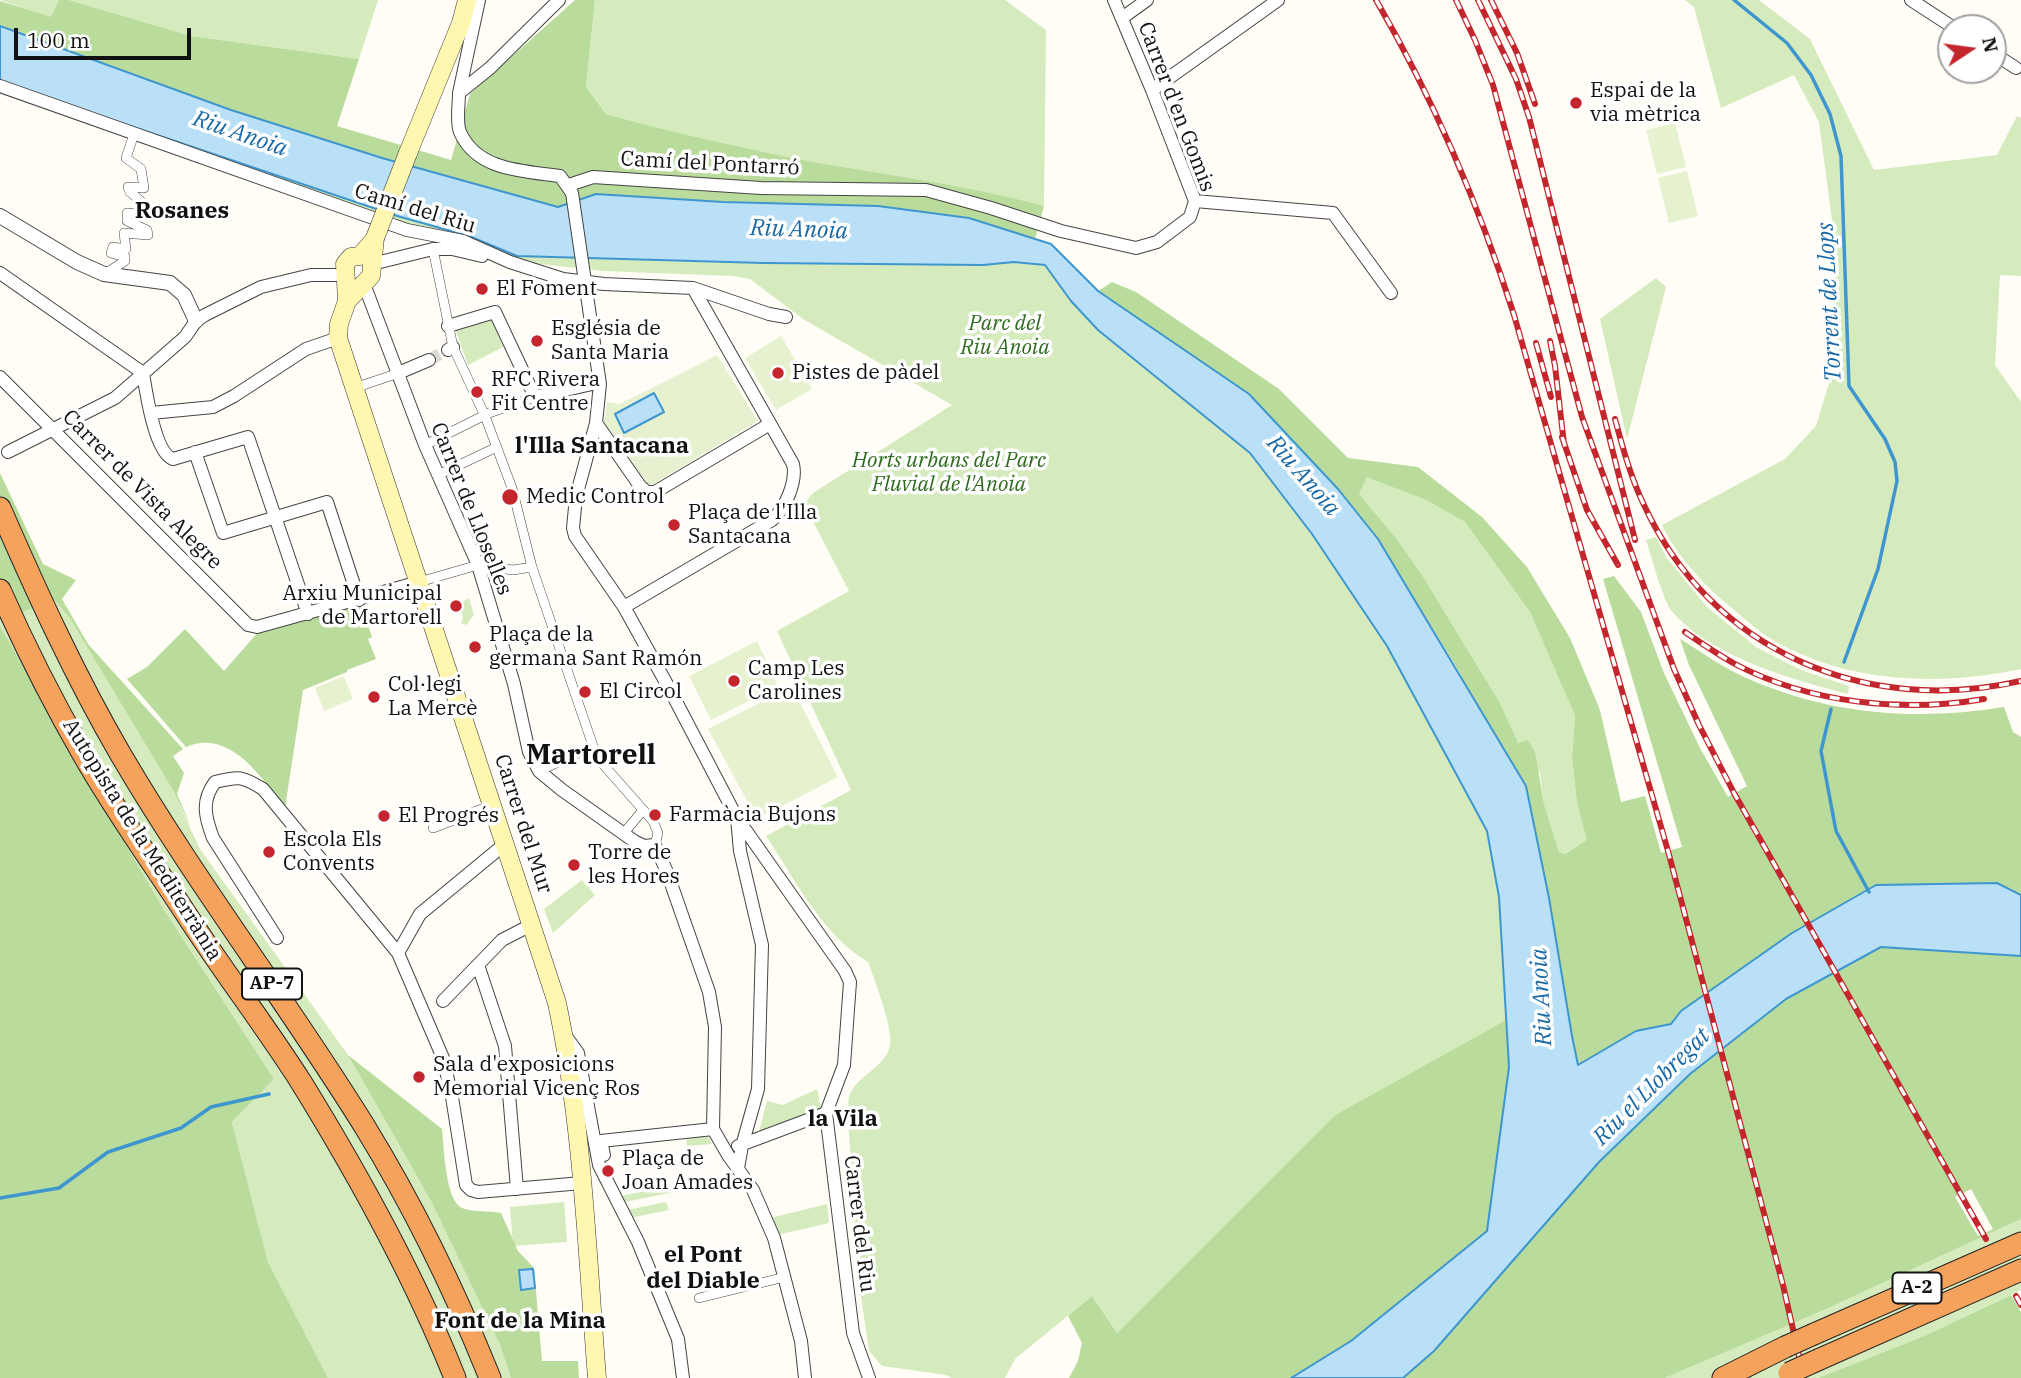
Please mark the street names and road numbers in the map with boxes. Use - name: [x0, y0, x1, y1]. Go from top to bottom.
- street label: Carrer d'en Gomis: [1132, 19, 1220, 195]
- street label: Camí del Pontarró: [620, 147, 800, 181]
- street label: Camí del Riu: [351, 179, 479, 239]
- street label: Carrer de Vista Alegre: [57, 405, 227, 575]
- street label: Carrer de Lloselles: [425, 419, 517, 599]
- street label: Autopista de la Mediterrània: [57, 714, 227, 966]
- street label: Carrer del Mur: [489, 751, 557, 897]
- road number: AP-7: [242, 968, 302, 1000]
- street label: Carrer del Riu: [838, 1154, 880, 1294]
- road number: A-2: [1892, 1272, 1941, 1304]

